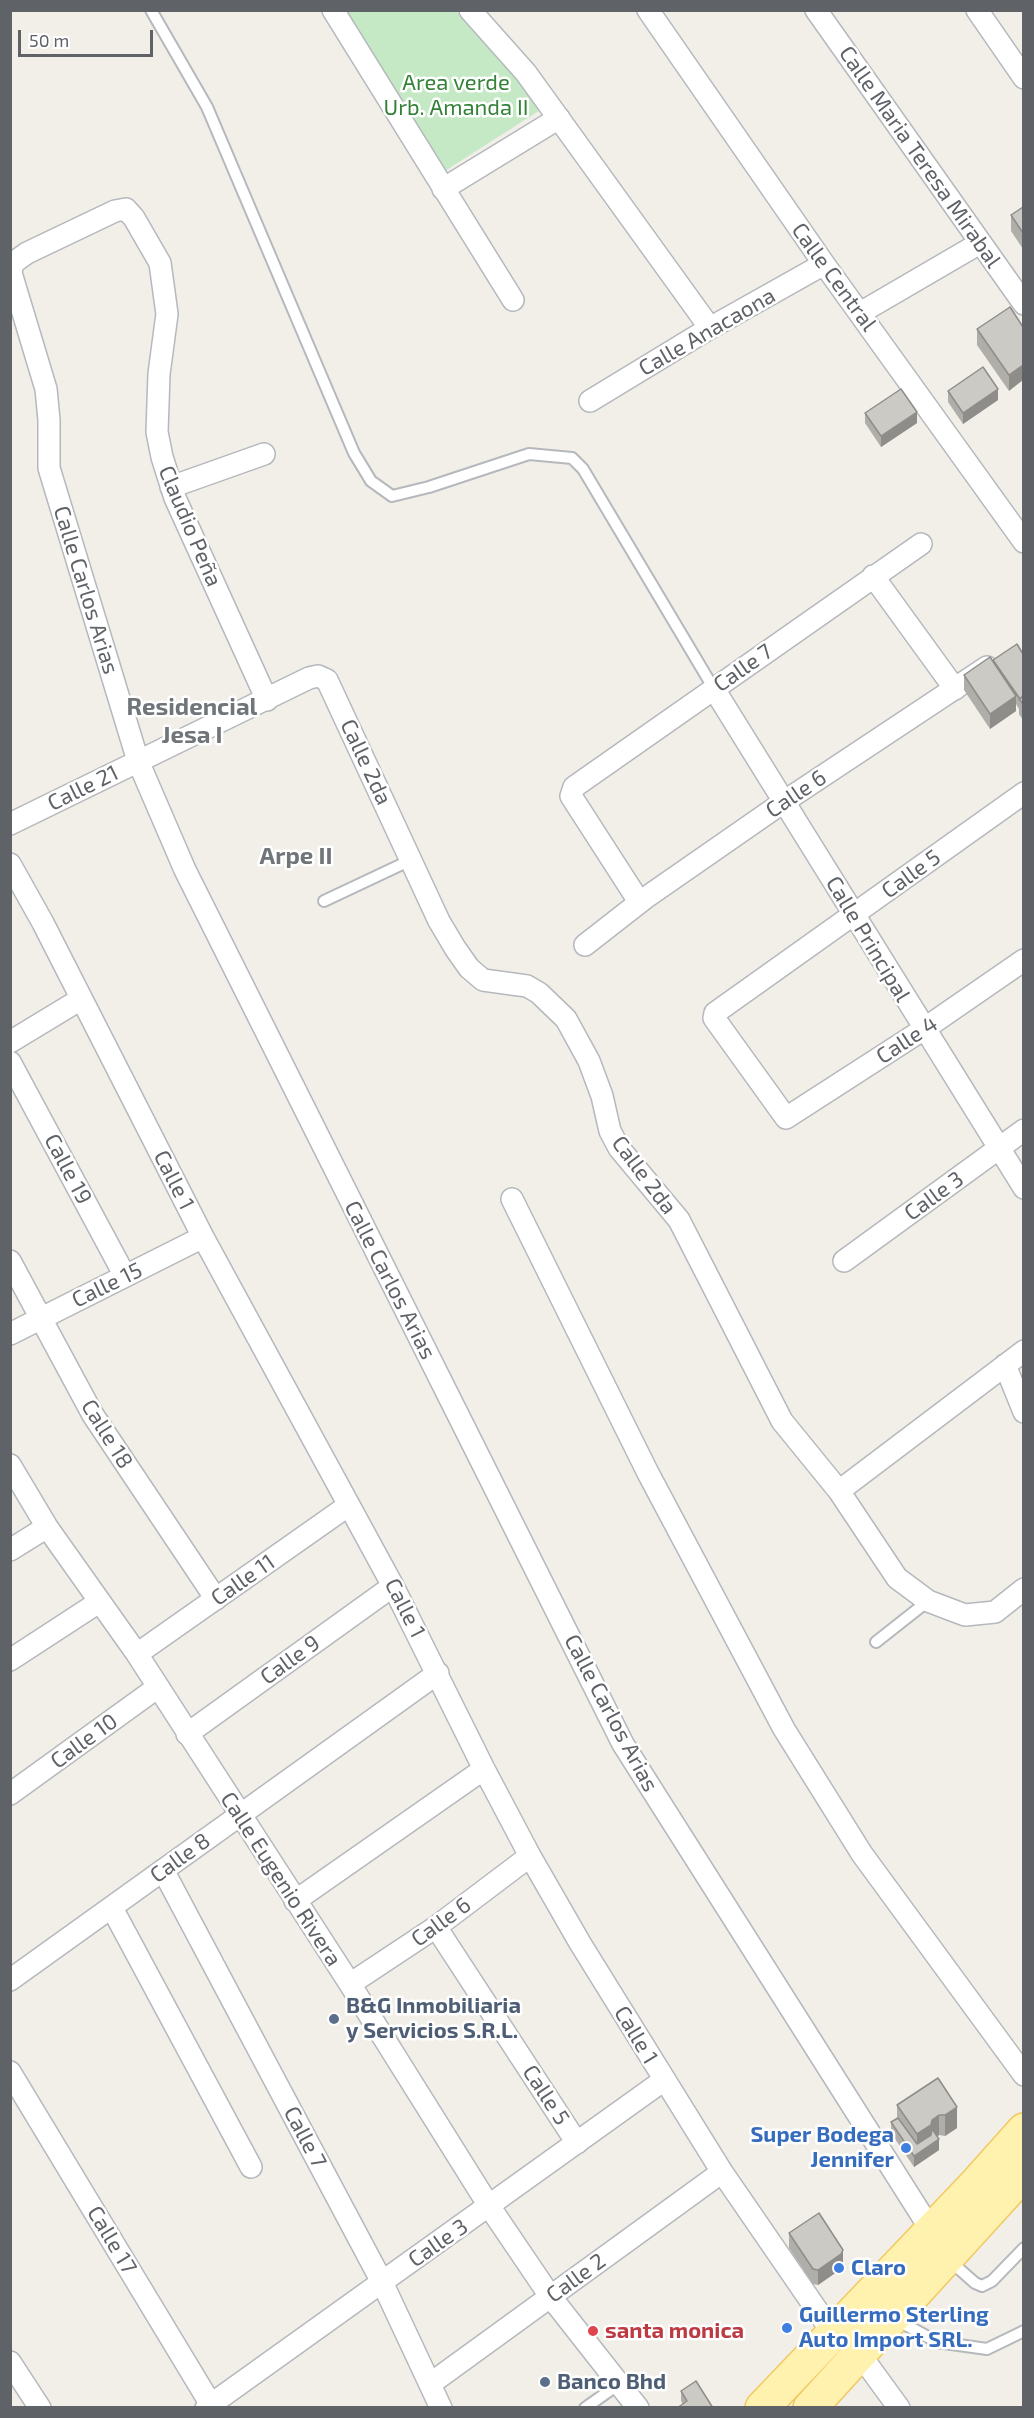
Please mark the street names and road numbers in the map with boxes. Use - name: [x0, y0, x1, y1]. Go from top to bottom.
- street label: Calle Maria Teresa Mirabal: [833, 41, 1007, 273]
- street label: Calle Central: [786, 218, 882, 336]
- street label: Calle Anacaona: [634, 282, 780, 382]
- street label: Claudio Peña: [153, 462, 227, 590]
- street label: Calle Carlos Arias: [48, 503, 124, 677]
- street label: Calle 7: [709, 638, 777, 698]
- street label: Calle 2da: [335, 715, 397, 809]
- street label: Calle 21: [43, 760, 123, 816]
- street label: Calle 6: [761, 764, 831, 824]
- street label: Calle 5: [876, 844, 946, 904]
- street label: Calle Principal: [820, 871, 916, 1007]
- street label: Calle 4: [871, 1010, 943, 1070]
- street label: Calle 19: [39, 1129, 97, 1209]
- street label: Calle 2da: [606, 1131, 682, 1219]
- street label: Calle 1: [148, 1146, 200, 1214]
- street label: Calle 3: [899, 1166, 969, 1226]
- street label: Calle Carlos Arias: [339, 1196, 441, 1364]
- street label: Calle 15: [68, 1257, 146, 1313]
- street label: Calle 18: [76, 1395, 138, 1473]
- street label: Calle 11: [206, 1549, 280, 1611]
- street label: Calle 1: [379, 1574, 431, 1642]
- street label: Calle 9: [255, 1630, 325, 1690]
- street label: Calle Carlos Arias: [558, 1630, 664, 1796]
- street label: Calle 10: [45, 1708, 123, 1774]
- street label: Calle Eugenio Rivera: [215, 1787, 347, 1971]
- street label: Calle 8: [145, 1827, 215, 1889]
- street label: Calle 6: [406, 1892, 476, 1952]
- street label: Calle 1: [608, 2001, 664, 2069]
- street label: Calle 5: [517, 2060, 575, 2130]
- street label: Calle 7: [278, 2102, 332, 2172]
- street label: Calle 17: [82, 2201, 142, 2279]
- street label: Calle 3: [403, 2213, 473, 2273]
- street label: Calle 2: [541, 2248, 611, 2308]

